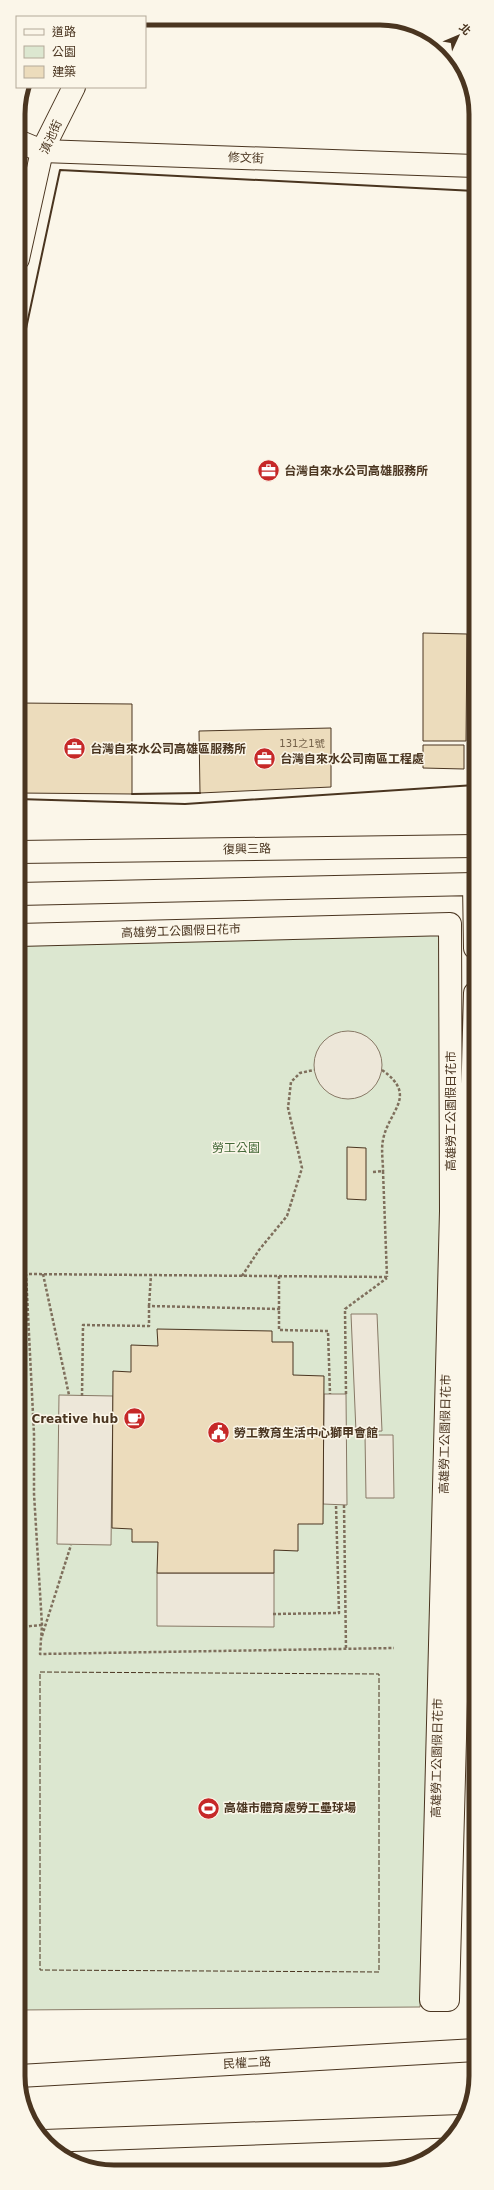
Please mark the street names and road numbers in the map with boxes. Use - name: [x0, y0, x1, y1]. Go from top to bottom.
- street label: 滇池街: [37, 118, 65, 156]
- street label: 修文街: [228, 150, 264, 166]
- street label: 復興三路: [223, 842, 271, 856]
- street label: 高雄勞工公園假日花市: [121, 922, 241, 940]
- street label: 高雄勞工公園假日花市: [444, 1051, 458, 1171]
- street label: 高雄勞工公園假日花市: [437, 1374, 453, 1494]
- street label: 高雄勞工公園假日花市: [429, 1698, 445, 1818]
- street label: 民權二路: [223, 2055, 271, 2071]

